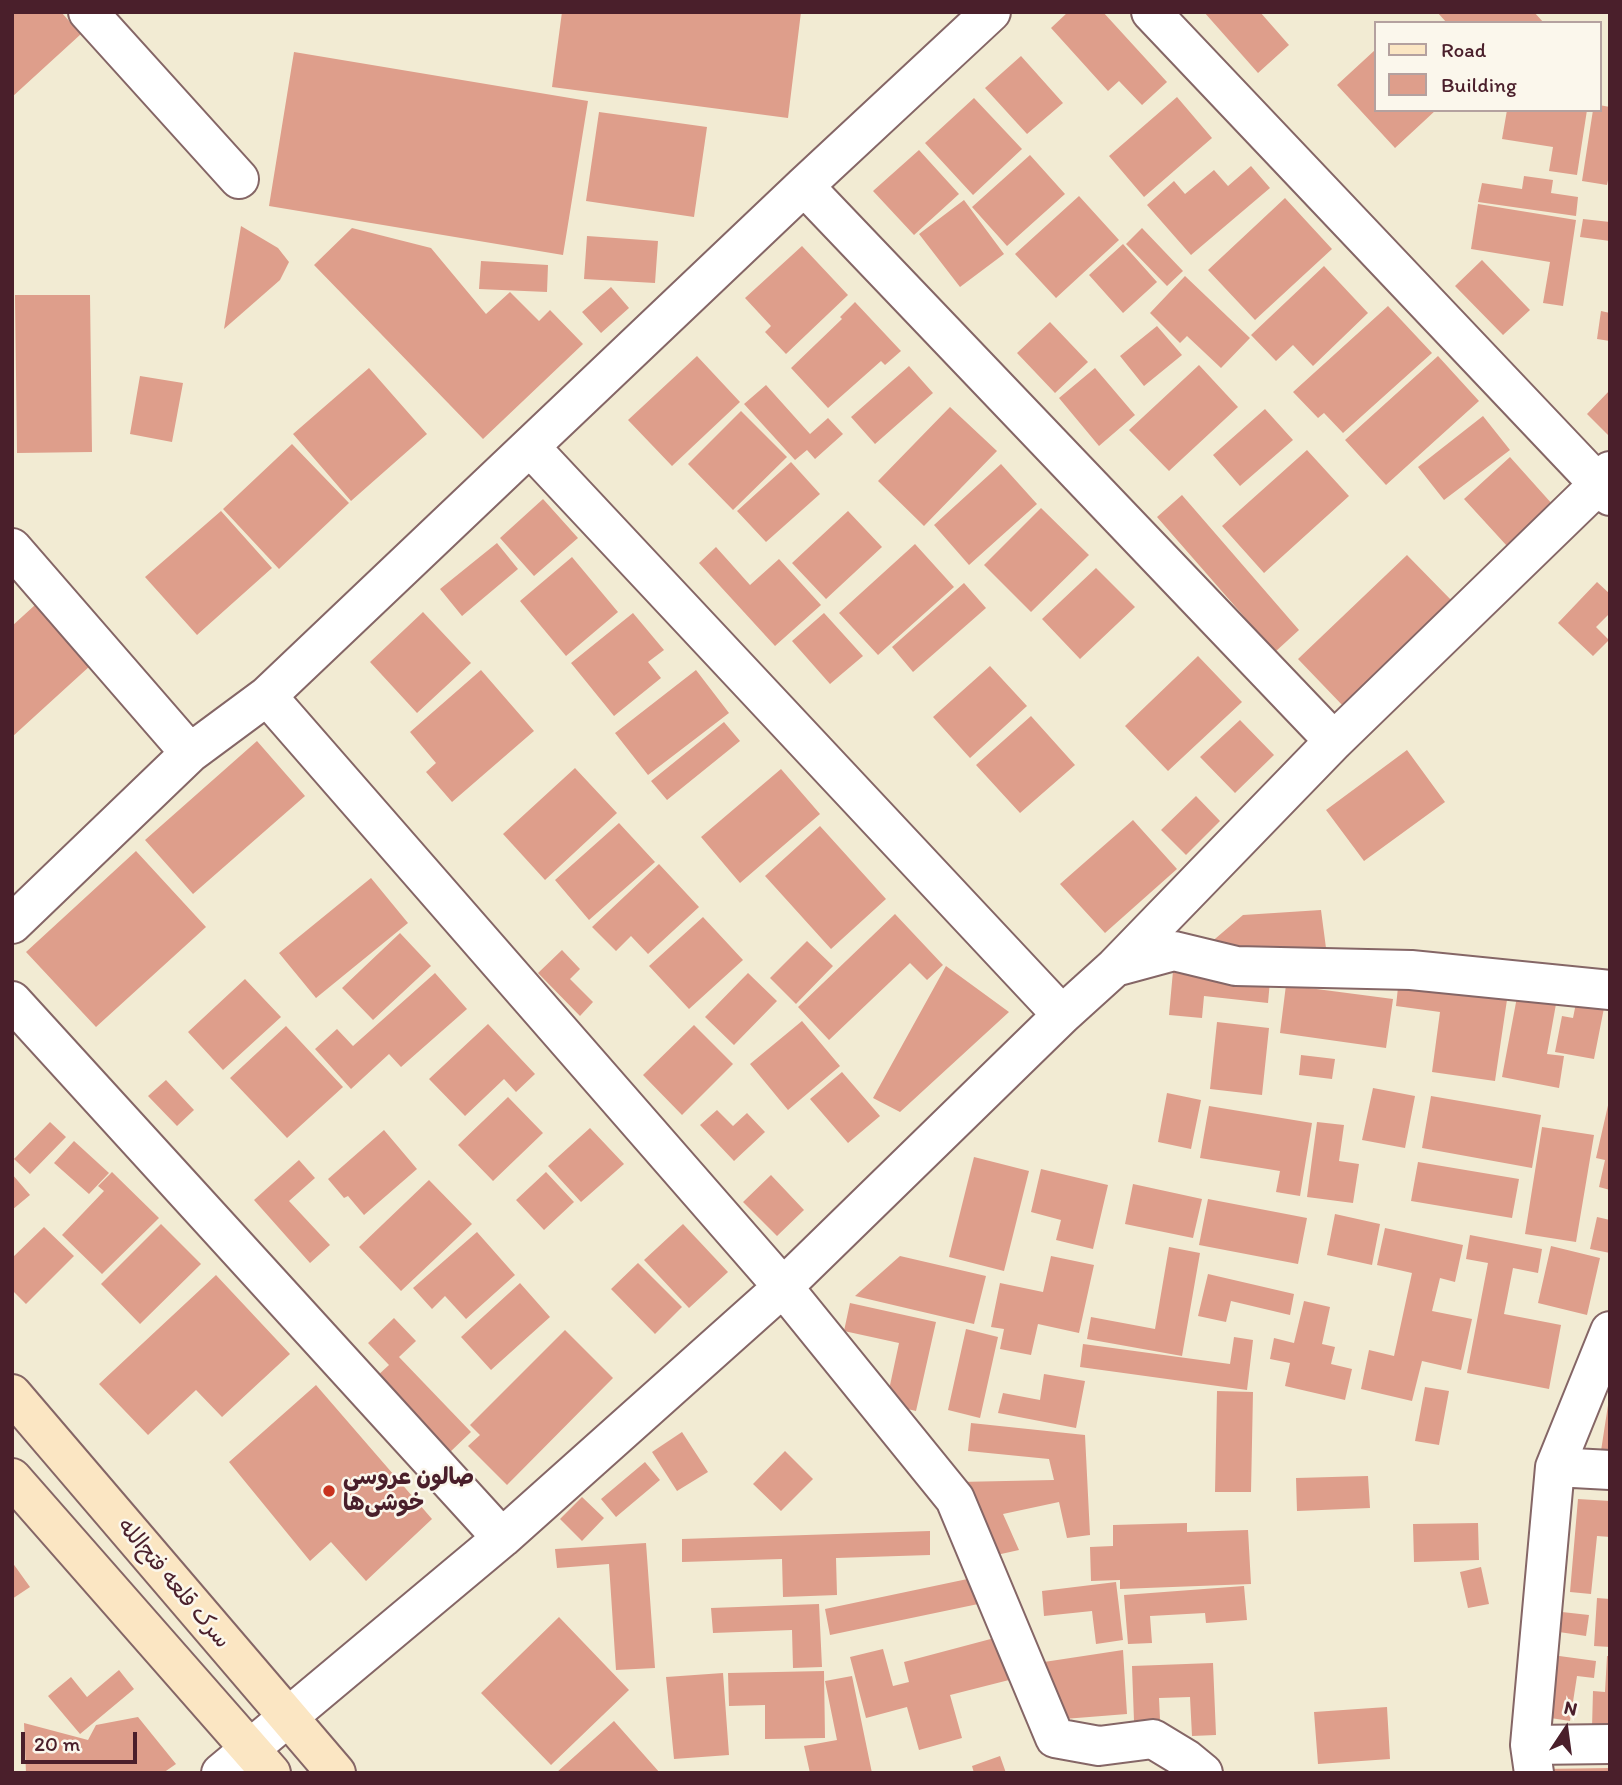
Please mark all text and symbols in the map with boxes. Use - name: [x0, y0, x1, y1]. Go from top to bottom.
- legend: [1374, 21, 1601, 112]
- text: Road: [1441, 37, 1486, 62]
- text: Building: [1441, 72, 1517, 97]
- place label: صالون عروسی خوشی‌ها: [343, 1464, 474, 1518]
- marker: صالون عروسی خوشی‌ها: [321, 1483, 337, 1499]
- street label: سرک قلعه فتح‌الله: [111, 1513, 235, 1655]
- north arrow: [1531, 1694, 1601, 1764]
- text: N: [1562, 1695, 1580, 1721]
- scale bar: [24, 1718, 140, 1762]
- text: 20 m: [34, 1731, 80, 1756]

